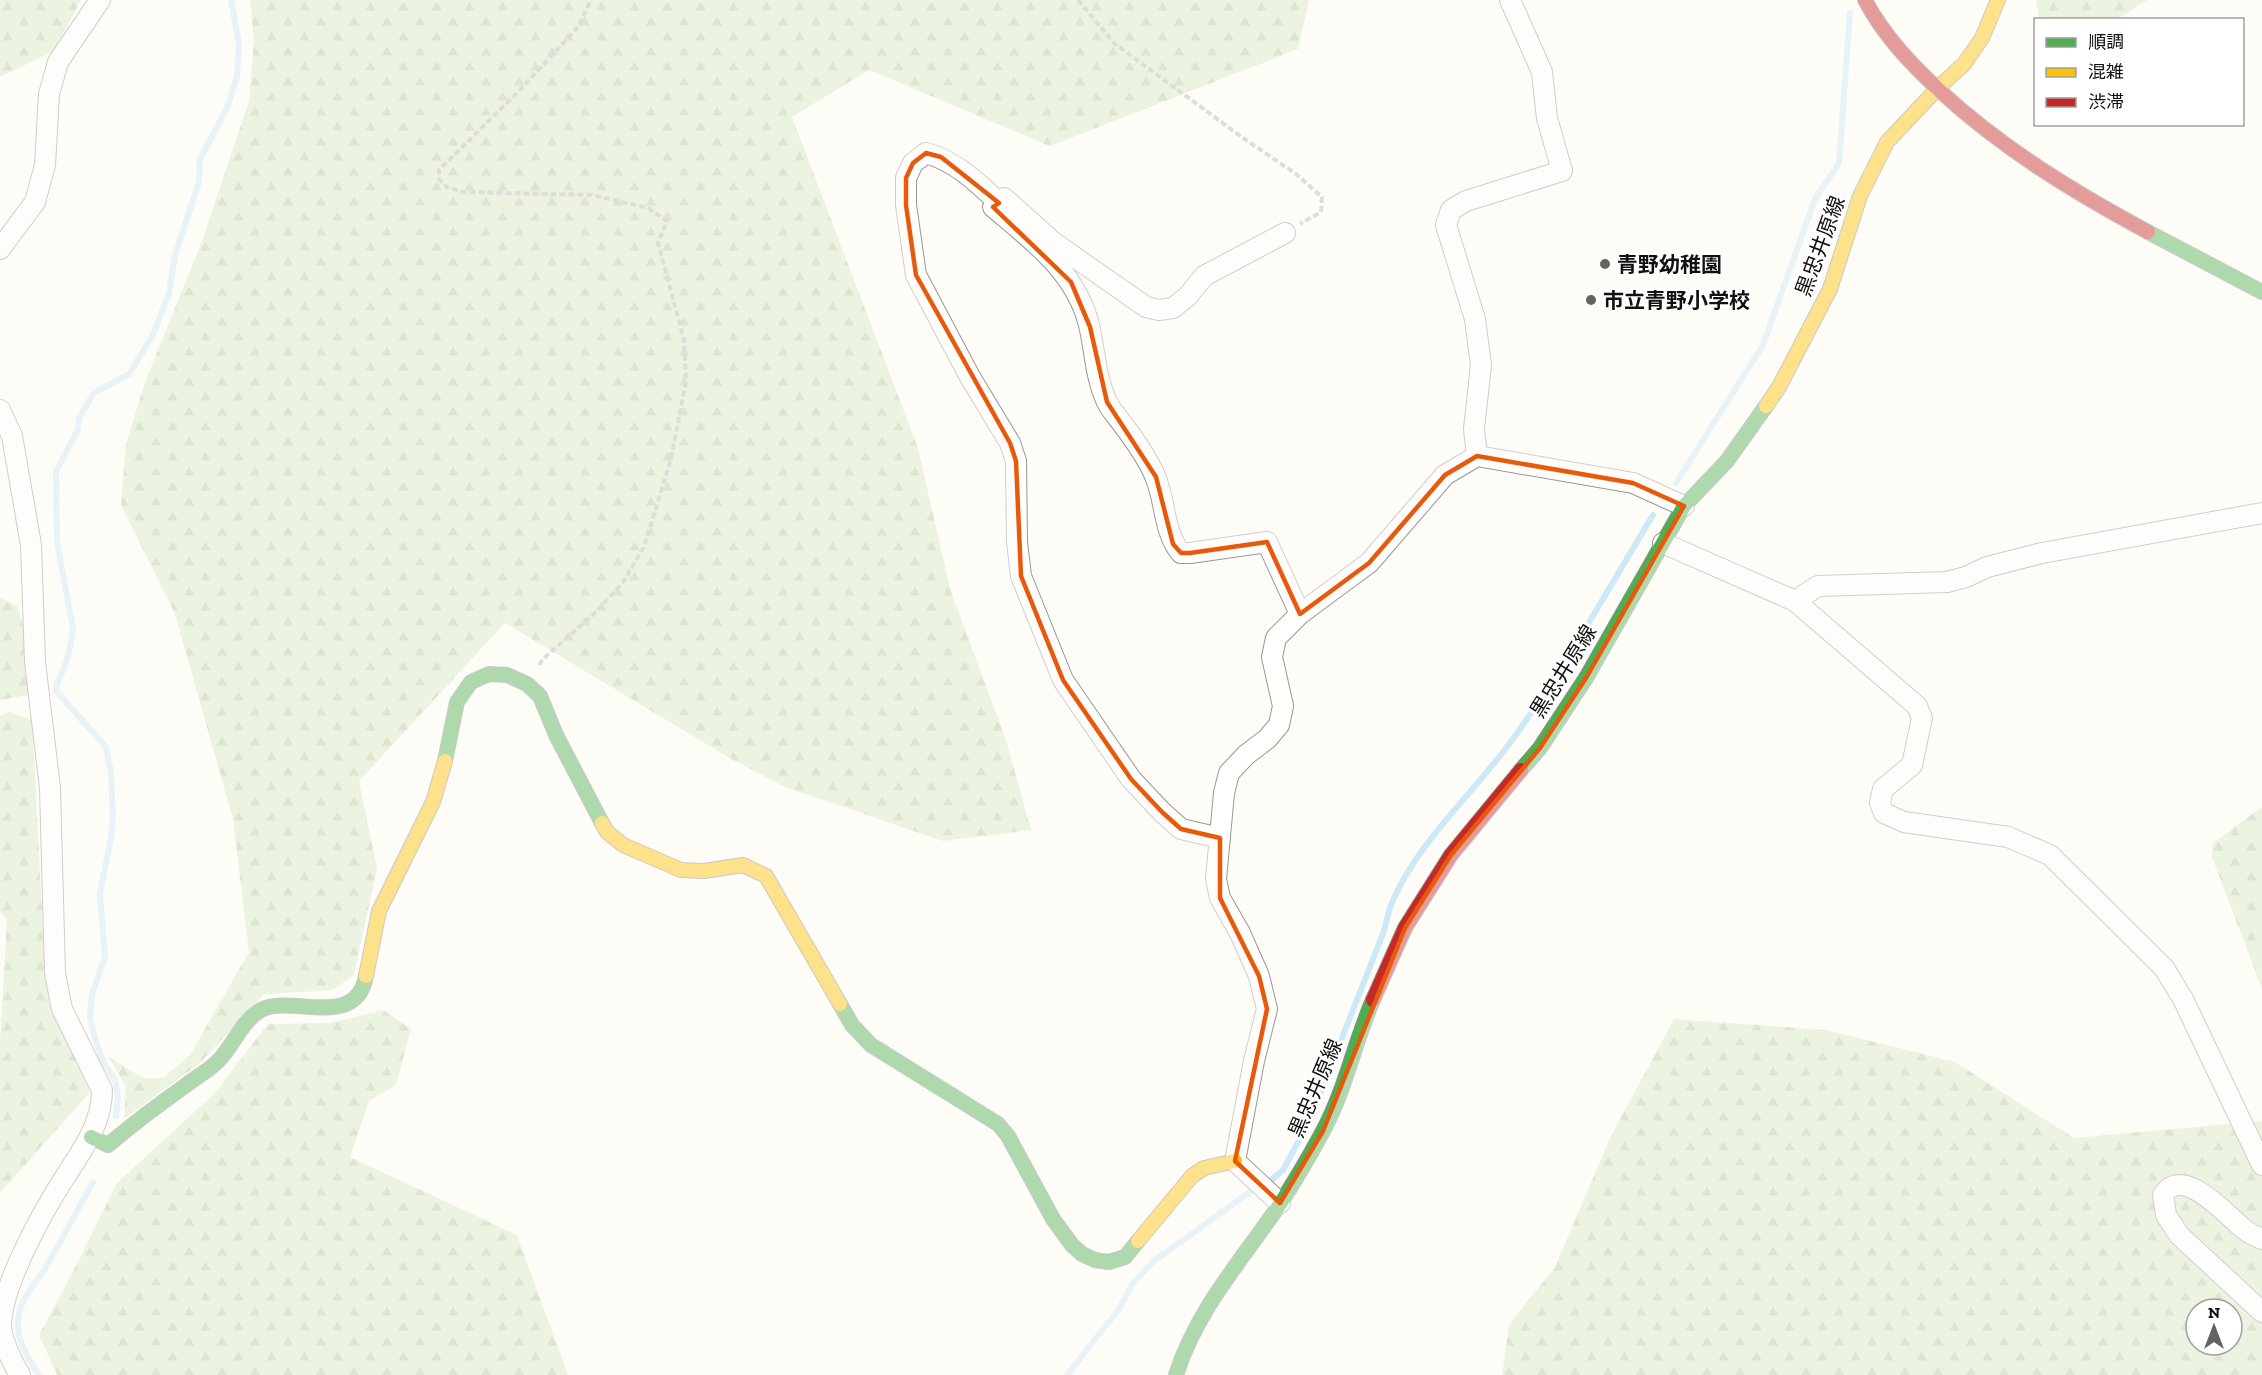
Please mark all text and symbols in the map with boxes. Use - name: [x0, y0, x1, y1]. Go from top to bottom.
- legend: [2034, 18, 2244, 126]
- text: 順調: [2088, 31, 2124, 53]
- text: 混雑: [2088, 61, 2124, 83]
- text: 渋滞: [2088, 91, 2124, 113]
- street label: 黒忠井原線: [1790, 192, 1850, 300]
- place label: 青野幼稚園: [1617, 252, 1722, 277]
- marker: 青野幼稚園: [1598, 257, 1612, 271]
- place label: 市立青野小学校: [1603, 288, 1750, 313]
- marker: 市立青野小学校: [1584, 293, 1598, 307]
- street label: 黒忠井原線: [1525, 620, 1601, 722]
- street label: 黒忠井原線: [1283, 1035, 1347, 1141]
- north arrow: [2184, 1297, 2244, 1357]
- text: N: [2208, 1303, 2220, 1322]

